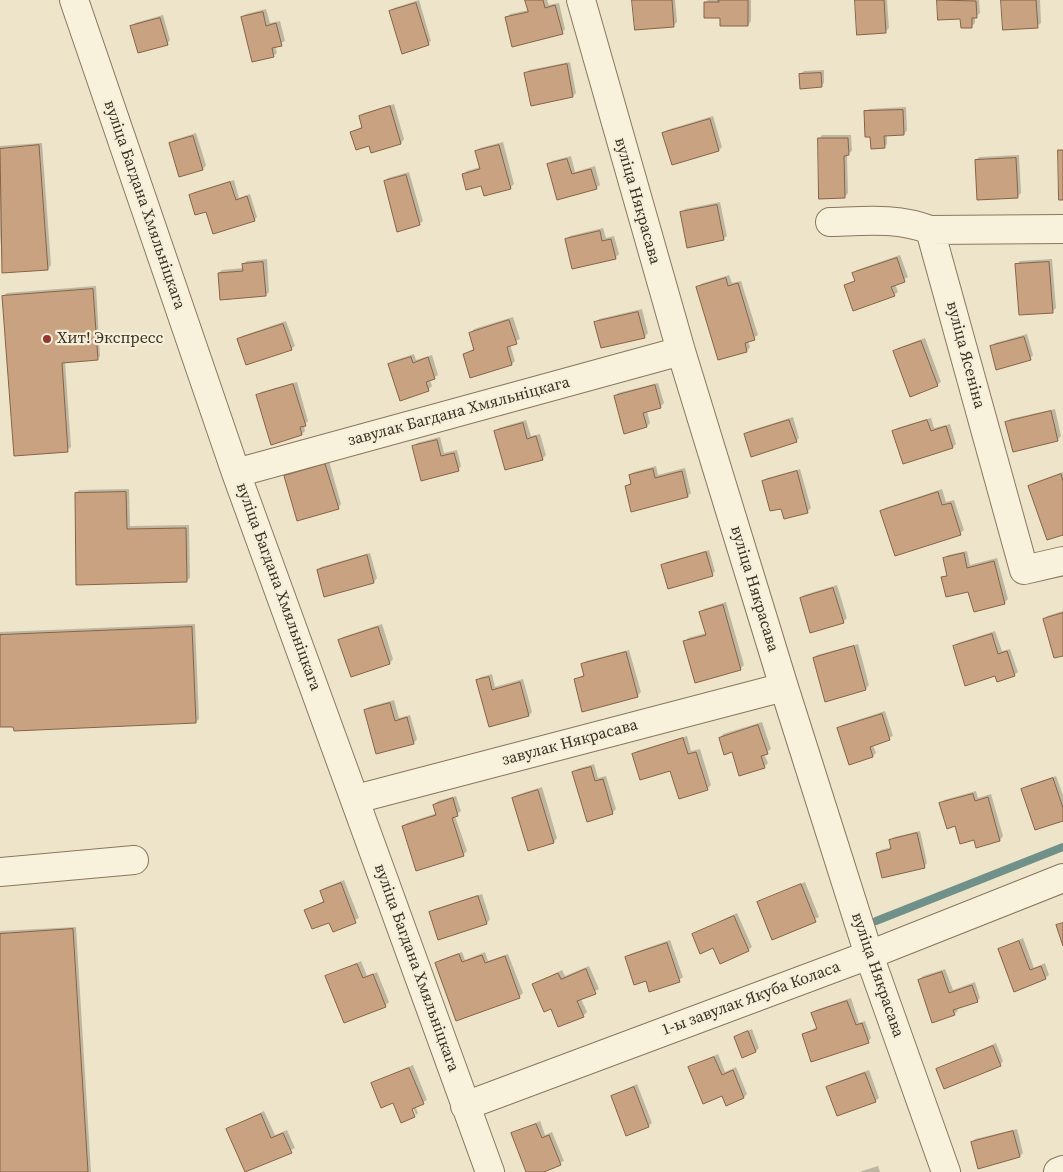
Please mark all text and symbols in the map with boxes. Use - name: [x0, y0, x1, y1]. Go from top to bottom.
- street label: вуліца Багдана Хмяльніцкага: [99, 98, 189, 312]
- street label: вуліца Някрасава: [610, 135, 664, 267]
- street label: вуліца Ясеніна: [941, 299, 989, 411]
- place label: Хит! Экспресс: [57, 329, 163, 349]
- marker: Хит! Экспресс: [41, 333, 53, 345]
- street label: завулак Багдана Хмяльніцкага: [346, 373, 572, 451]
- street label: вуліца Багдана Хмяльніцкага: [231, 480, 325, 694]
- street label: вуліца Някрасава: [726, 524, 782, 654]
- street label: завулак Някрасава: [500, 716, 640, 770]
- street label: вуліца Багдана Хмяльніцкага: [369, 861, 463, 1075]
- street label: вуліца Някрасава: [847, 910, 907, 1040]
- street label: 1-ы завулак Якуба Коласа: [659, 958, 843, 1040]

